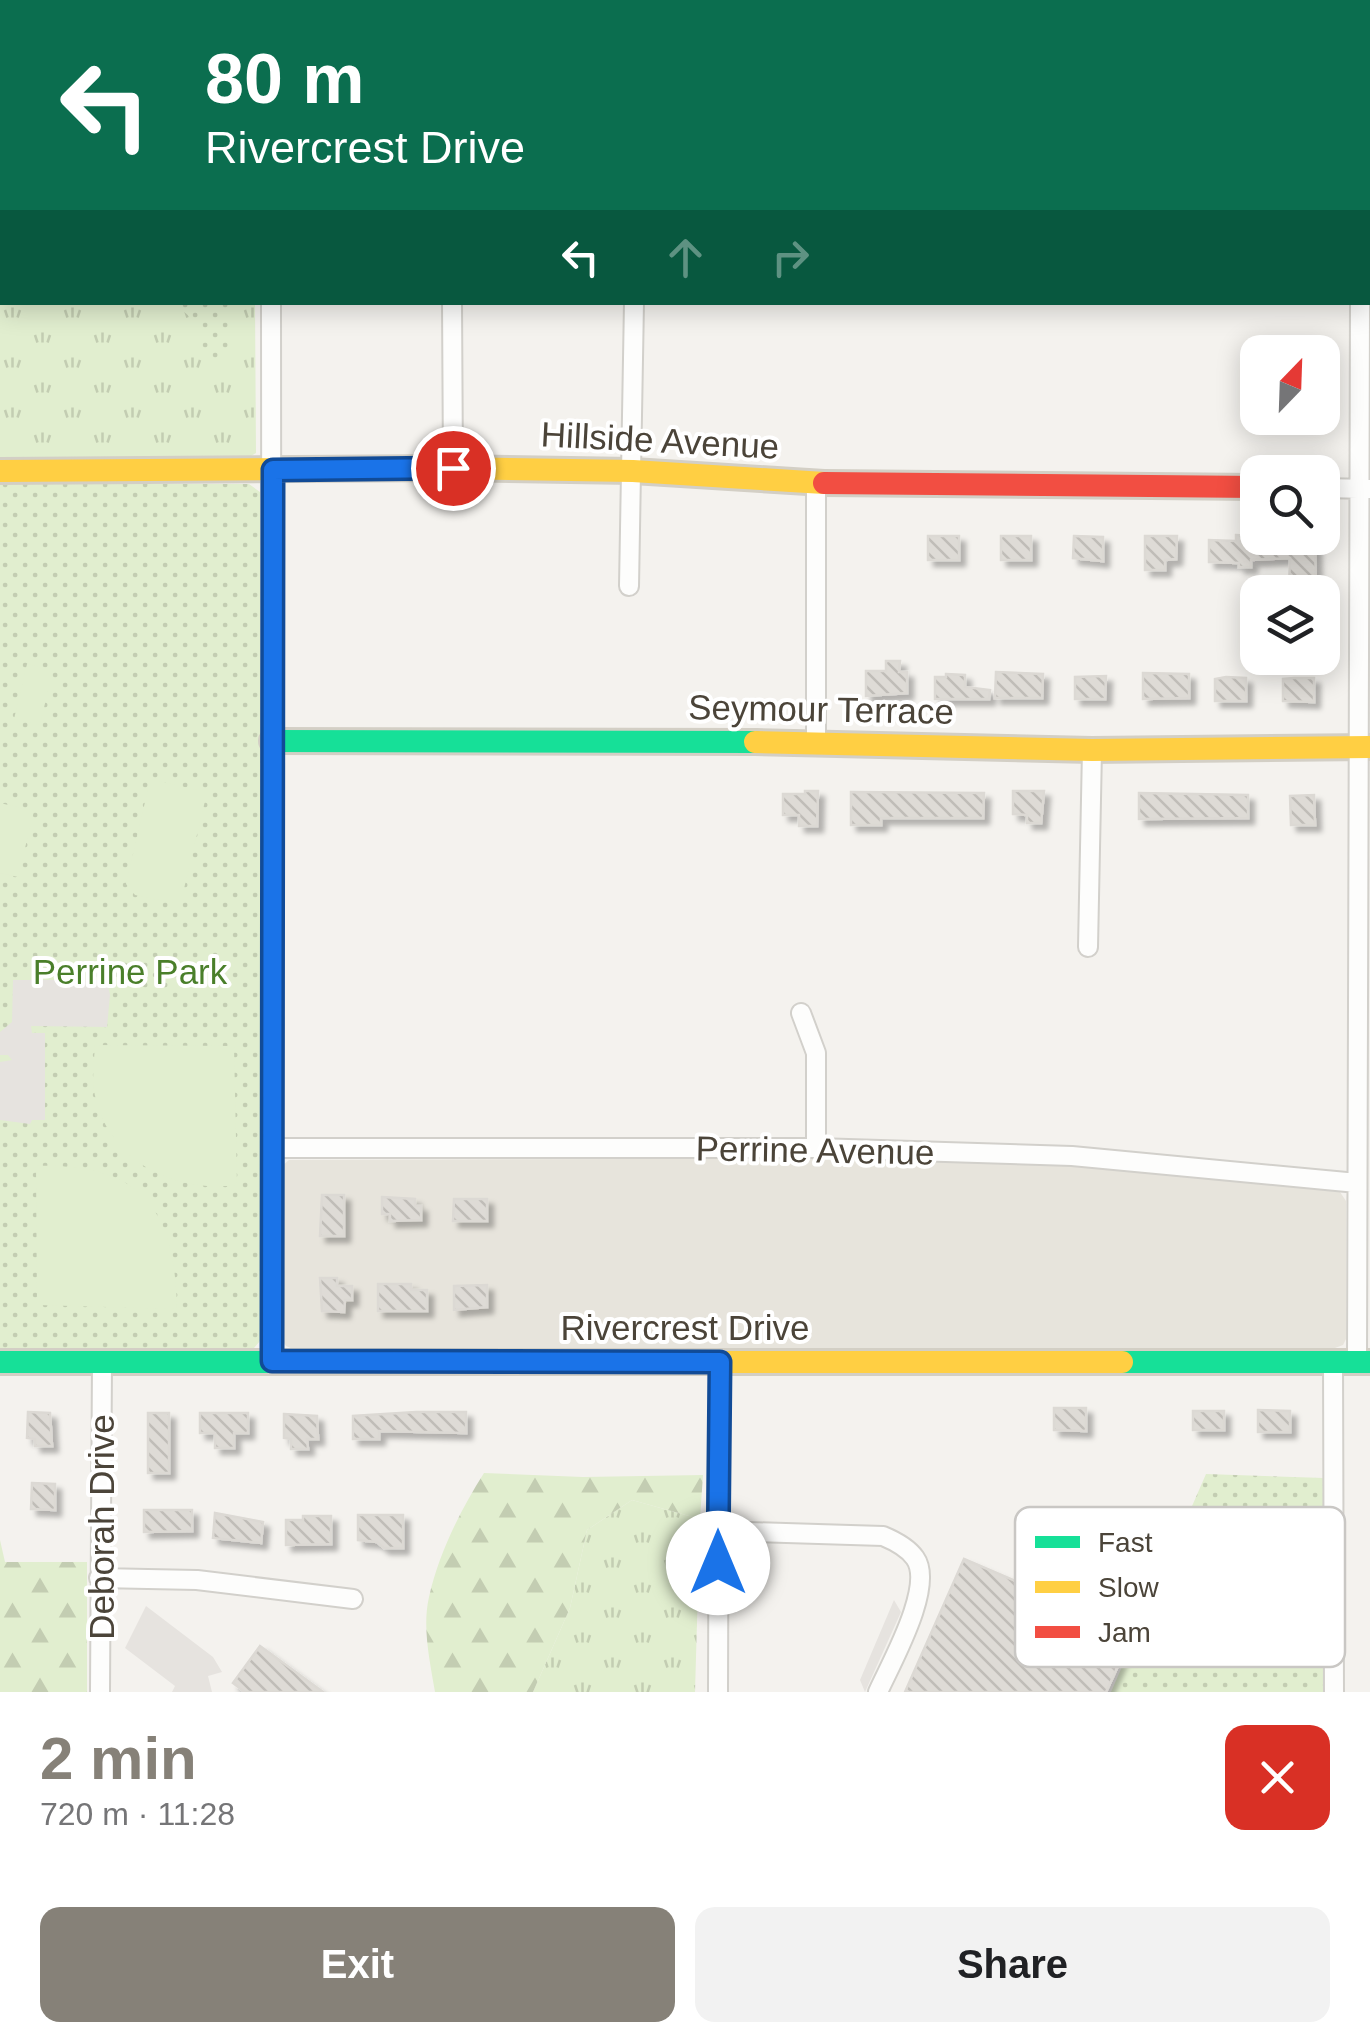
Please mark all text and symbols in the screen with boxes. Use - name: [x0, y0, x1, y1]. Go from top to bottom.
- icon: left: [40, 40, 170, 170]
- text: 80 m: [205, 40, 365, 118]
- text: Rivercrest Drive: [205, 122, 525, 173]
- icon: left: [553, 230, 608, 285]
- icon: ahead: [658, 230, 713, 285]
- icon: right: [763, 230, 818, 285]
- north arrow: [1240, 335, 1340, 435]
- map controls: [1240, 335, 1340, 675]
- street label: Hillside Avenue: [540, 414, 780, 466]
- pin: [411, 426, 496, 511]
- icon: arrive: [426, 441, 481, 496]
- button: search: [1240, 455, 1340, 555]
- button: layers: [1240, 575, 1340, 675]
- street label: Seymour Terrace: [688, 687, 954, 731]
- park label: Perrine Park: [33, 952, 228, 991]
- street label: Perrine Avenue: [695, 1128, 935, 1172]
- street label: Rivercrest Drive: [561, 1308, 809, 1347]
- street label: Deborah Drive: [82, 1414, 121, 1640]
- legend: [1015, 1507, 1345, 1667]
- position arrow: [666, 1511, 770, 1615]
- text: Fast: [1098, 1527, 1153, 1558]
- text: Slow: [1098, 1572, 1159, 1603]
- text: Jam: [1098, 1617, 1151, 1648]
- text: 2 min: [40, 1725, 197, 1792]
- button: close: [1225, 1725, 1330, 1830]
- text: 720 m · 11:28: [40, 1796, 235, 1832]
- button: Exit: [40, 1907, 675, 2022]
- button: Share: [695, 1907, 1330, 2022]

